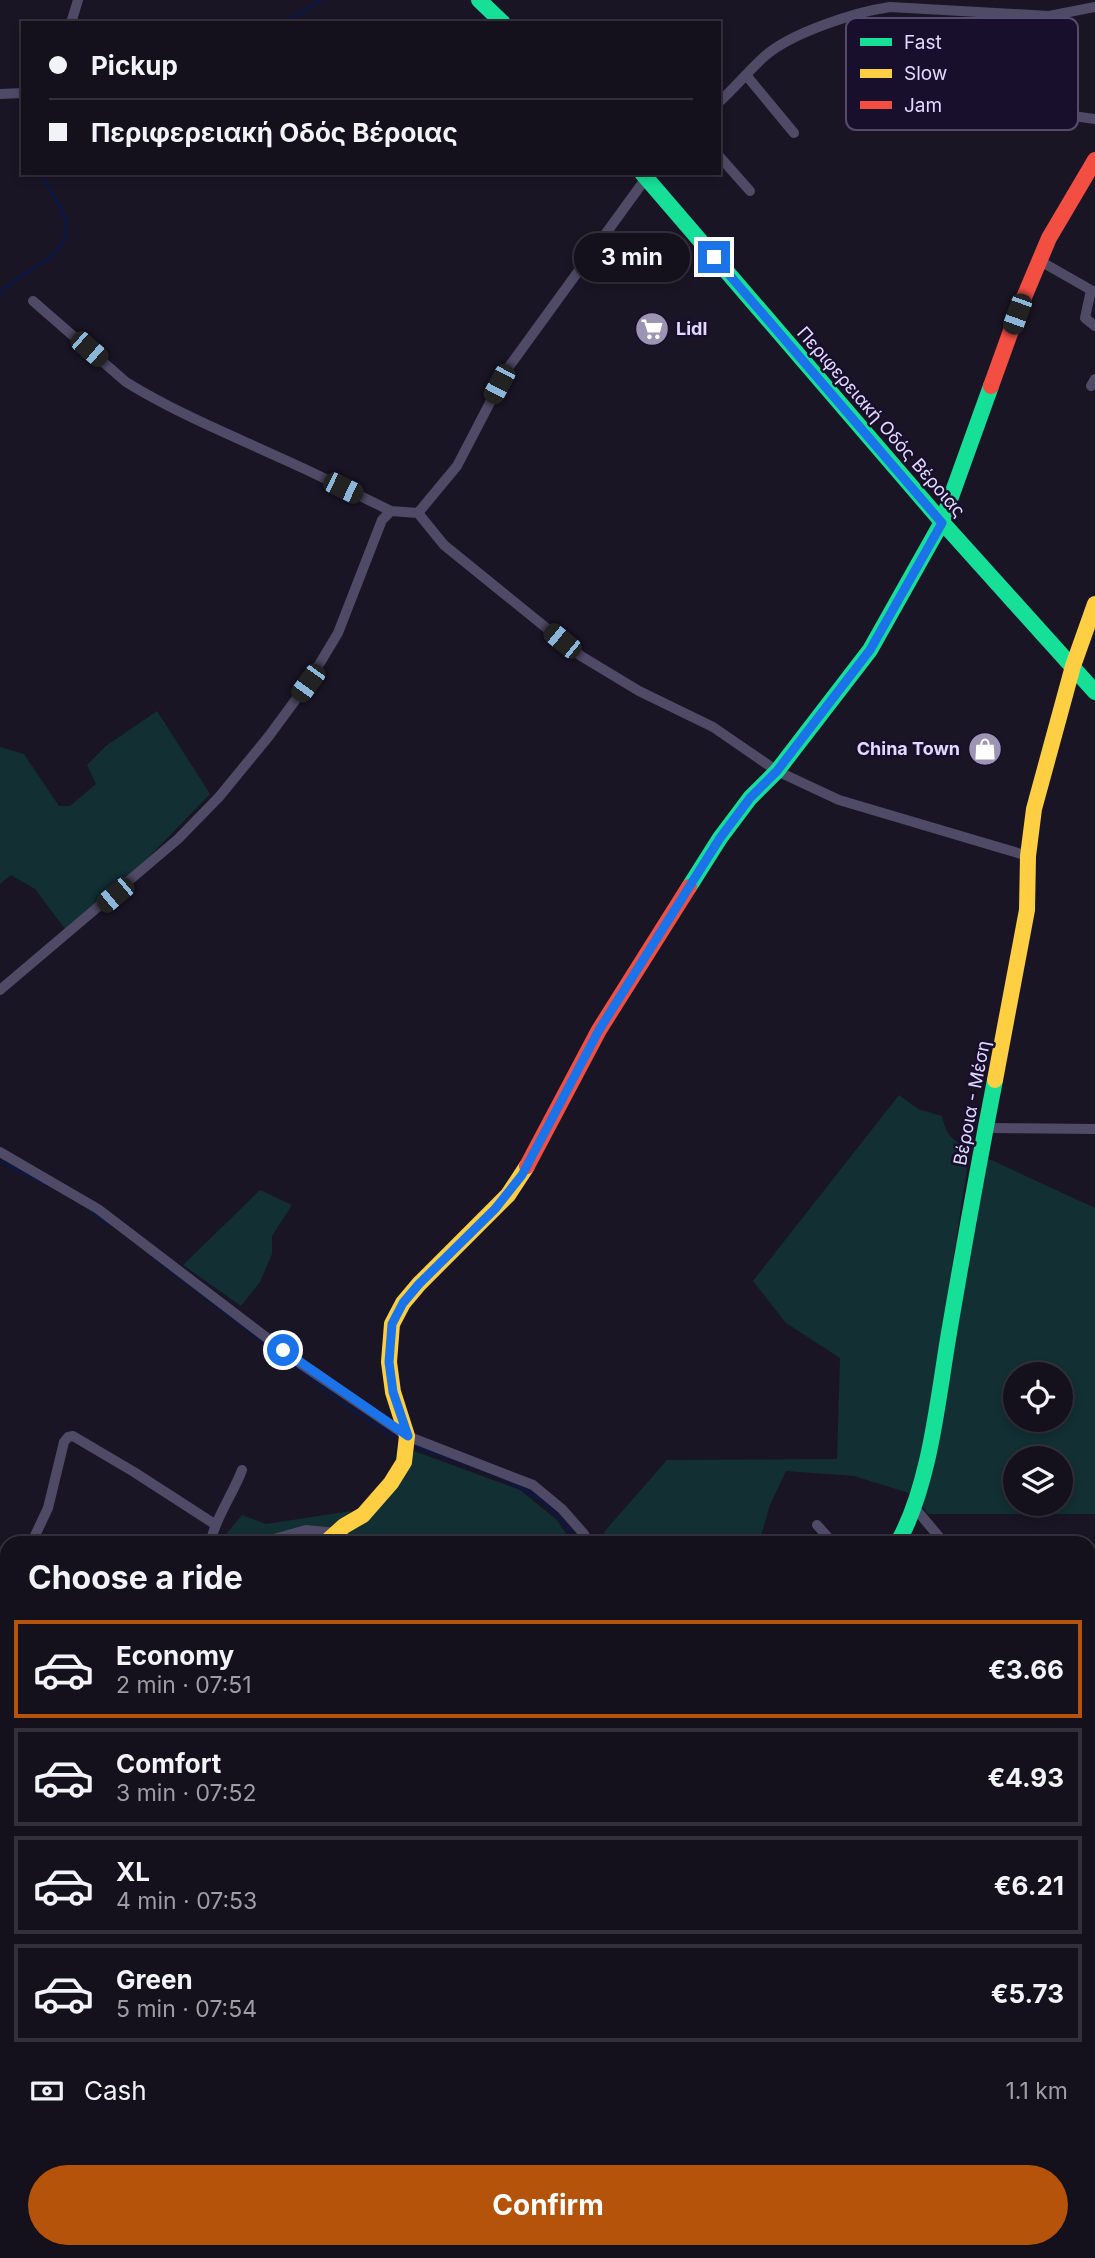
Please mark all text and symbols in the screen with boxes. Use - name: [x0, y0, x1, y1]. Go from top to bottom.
- legend: [846, 18, 1078, 130]
- text: Fast: [904, 31, 942, 54]
- text: Pickup: [91, 50, 178, 81]
- text: Slow: [904, 62, 947, 85]
- text: Jam: [904, 94, 942, 117]
- text: Περιφερειακή Οδός Βέροιας: [91, 117, 458, 148]
- callout: 3 min: [574, 232, 690, 282]
- route end: [698, 241, 730, 273]
- text: 3 min: [601, 243, 663, 271]
- car: [1000, 291, 1035, 337]
- supermarket icon: Lidl: [633, 310, 671, 348]
- place label: Lidl: [676, 318, 707, 339]
- street label: Περιφερειακή Οδός Βέροιας: [793, 322, 970, 521]
- car: [67, 327, 112, 371]
- car: [480, 361, 519, 407]
- car: [320, 469, 367, 507]
- car: [540, 620, 585, 662]
- car: [288, 660, 329, 706]
- shop icon: China Town: [966, 730, 1004, 768]
- place label: China Town: [857, 738, 960, 759]
- car: [93, 873, 138, 917]
- street label: Βέροια - Μέση: [949, 1039, 994, 1167]
- route start: [267, 1334, 299, 1366]
- map controls: [1003, 1362, 1073, 1516]
- button: locate: [1003, 1362, 1073, 1432]
- button: layers: [1003, 1446, 1073, 1516]
- text: Choose a ride: [28, 1558, 243, 1597]
- icon: car: [32, 1638, 95, 1701]
- text: Economy: [116, 1640, 234, 1671]
- text: €3.66: [988, 1654, 1064, 1685]
- text: 2 min · 07:51: [116, 1671, 252, 1699]
- icon: car: [32, 1746, 95, 1809]
- text: Comfort: [116, 1748, 221, 1779]
- text: €4.93: [987, 1762, 1064, 1793]
- text: 3 min · 07:52: [116, 1779, 256, 1807]
- icon: car: [32, 1854, 95, 1917]
- text: XL: [116, 1856, 150, 1887]
- text: €6.21: [994, 1870, 1064, 1901]
- text: 4 min · 07:53: [116, 1887, 257, 1915]
- icon: car: [32, 1962, 95, 2025]
- text: Green: [116, 1964, 193, 1995]
- text: €5.73: [991, 1978, 1064, 2009]
- text: 5 min · 07:54: [116, 1995, 257, 2023]
- icon: cash: [28, 2072, 66, 2110]
- text: Cash: [84, 2075, 147, 2106]
- text: 1.1 km: [1005, 2077, 1068, 2105]
- button: Confirm: [28, 2165, 1068, 2245]

